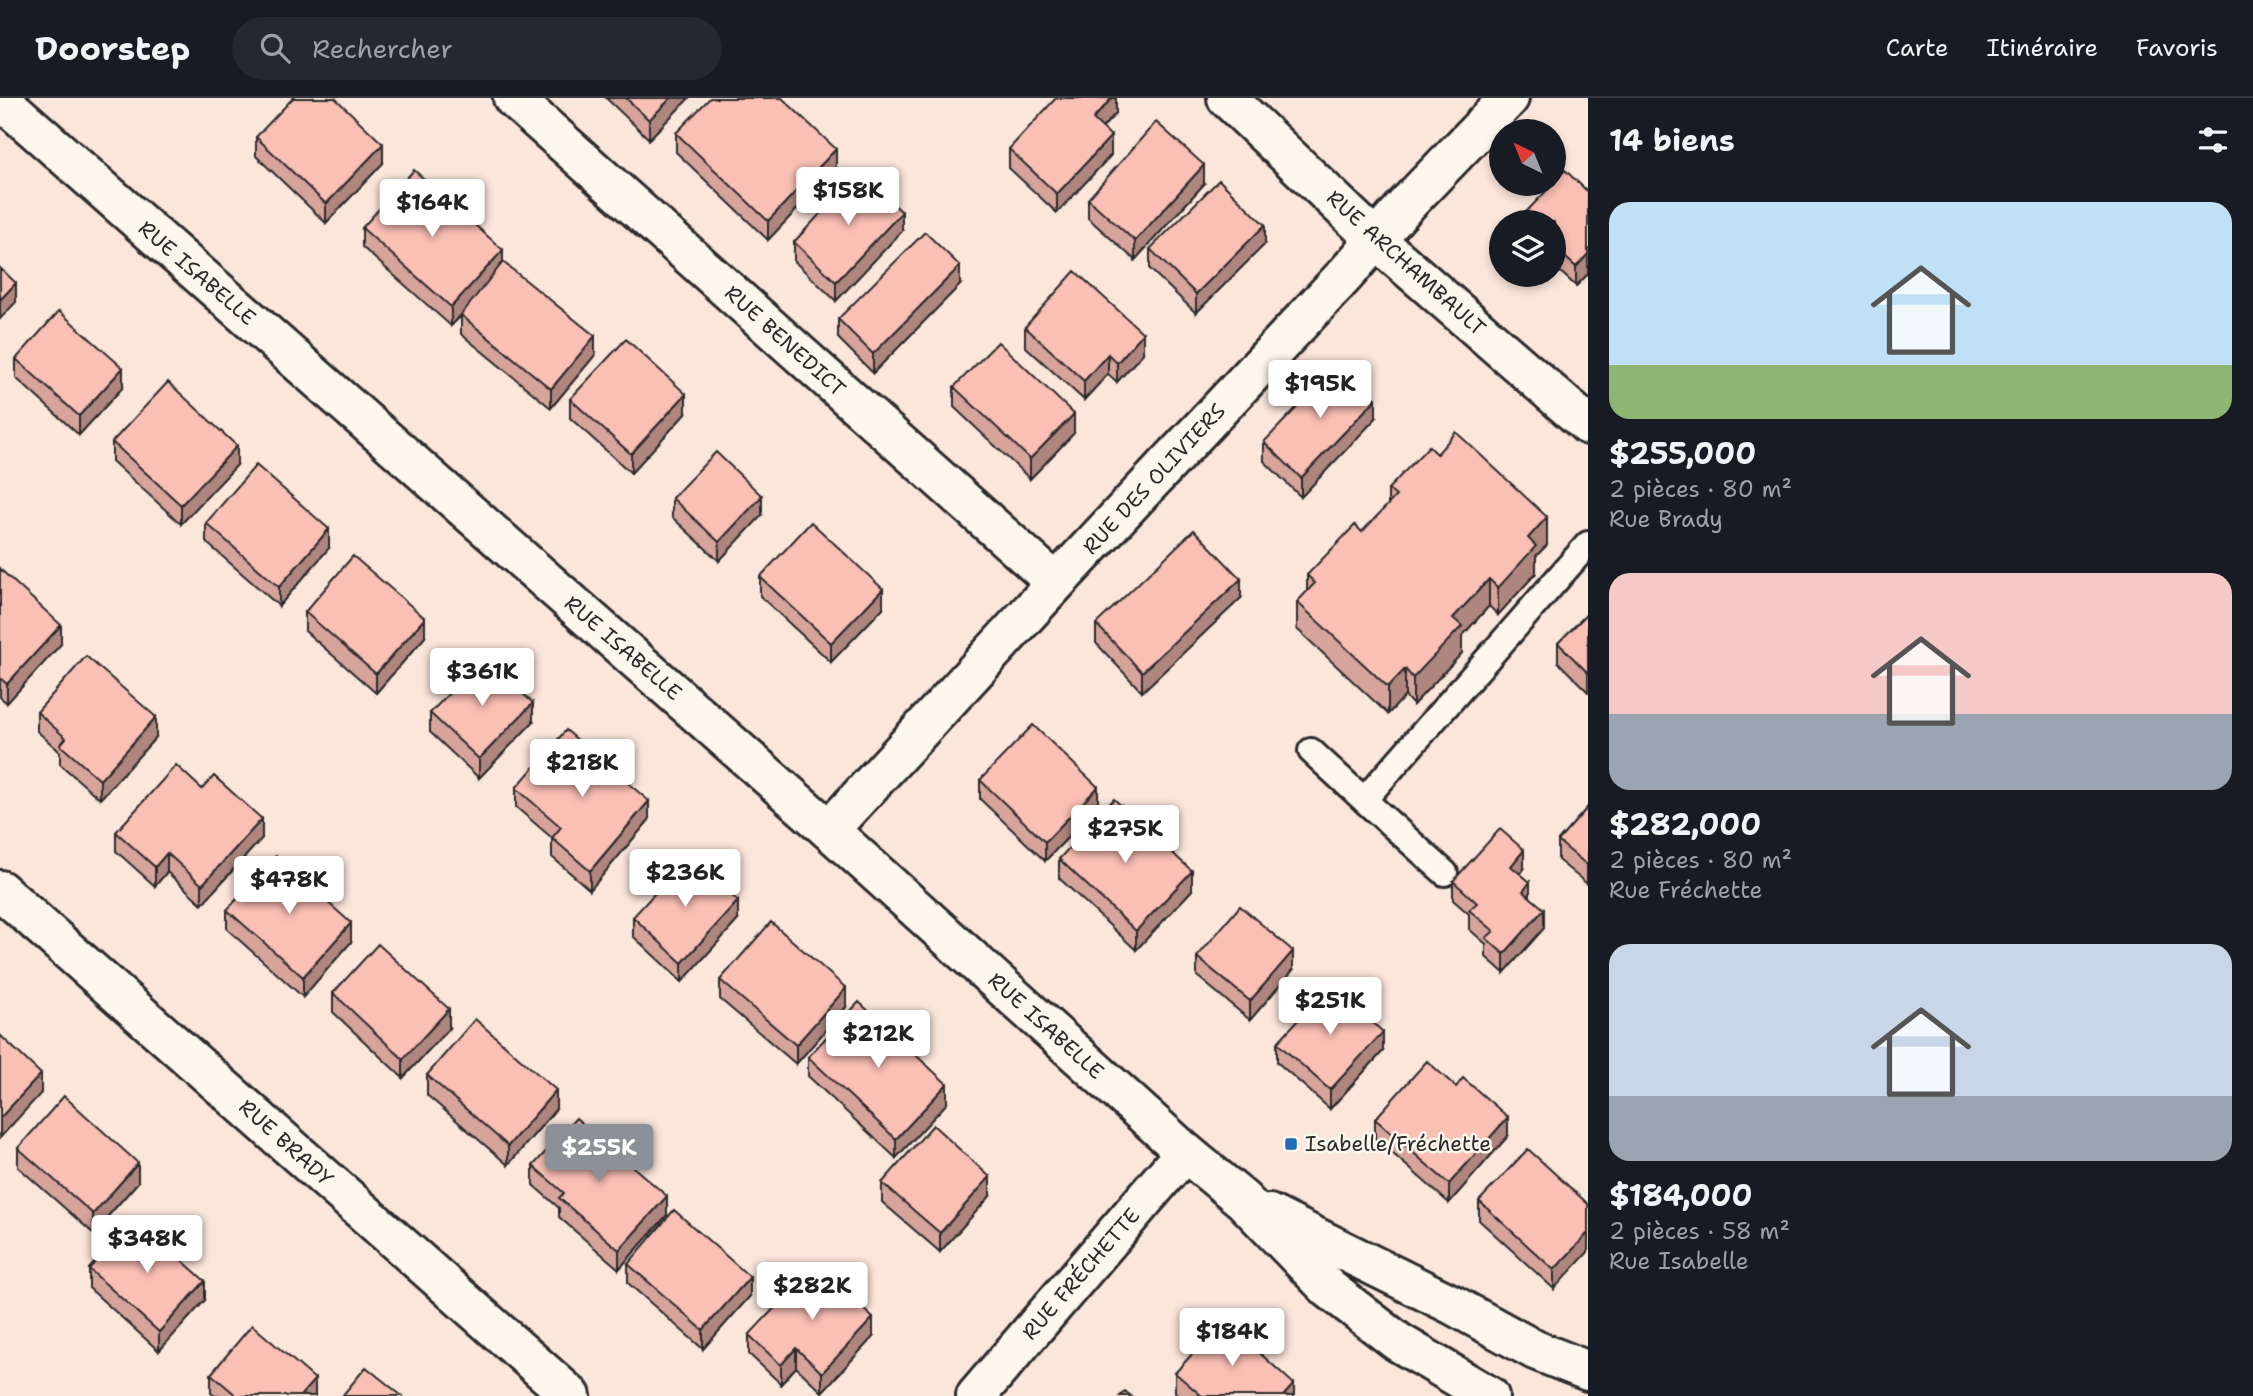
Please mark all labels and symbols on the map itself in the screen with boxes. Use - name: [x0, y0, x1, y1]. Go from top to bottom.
- north arrow: [1489, 119, 1566, 196]
- pin: $158K: [799, 167, 897, 227]
- pin: $164K: [383, 180, 481, 239]
- street label: RUE ARCHAMBAULT: [1320, 184, 1492, 342]
- street label: RUE ISABELLE: [132, 214, 262, 332]
- street label: RUE BENEDICT: [719, 279, 851, 403]
- pin: $195K: [1271, 360, 1369, 420]
- street label: RUE DES OLIVIERS: [1077, 397, 1231, 561]
- street label: RUE ISABELLE: [558, 589, 688, 707]
- pin: $361K: [433, 648, 531, 708]
- pin: $218K: [533, 740, 631, 799]
- pin: $275K: [1076, 806, 1174, 865]
- pin: $236K: [636, 850, 734, 909]
- pin: $478K: [240, 856, 338, 916]
- street label: RUE ISABELLE: [982, 966, 1110, 1086]
- pin: $251K: [1281, 978, 1379, 1037]
- pin: $212K: [829, 1010, 927, 1070]
- street label: RUE BRADY: [233, 1093, 339, 1193]
- pin: $255K: [550, 1124, 648, 1184]
- place label: Isabelle/Fréchette: [1305, 1130, 1491, 1158]
- marker: Isabelle/Fréchette: [1283, 1136, 1299, 1152]
- street label: RUE FRÉCHETTE: [1015, 1201, 1146, 1346]
- pin: $348K: [98, 1216, 196, 1275]
- pin: $282K: [763, 1262, 861, 1322]
- pin: $184K: [1183, 1308, 1281, 1368]

